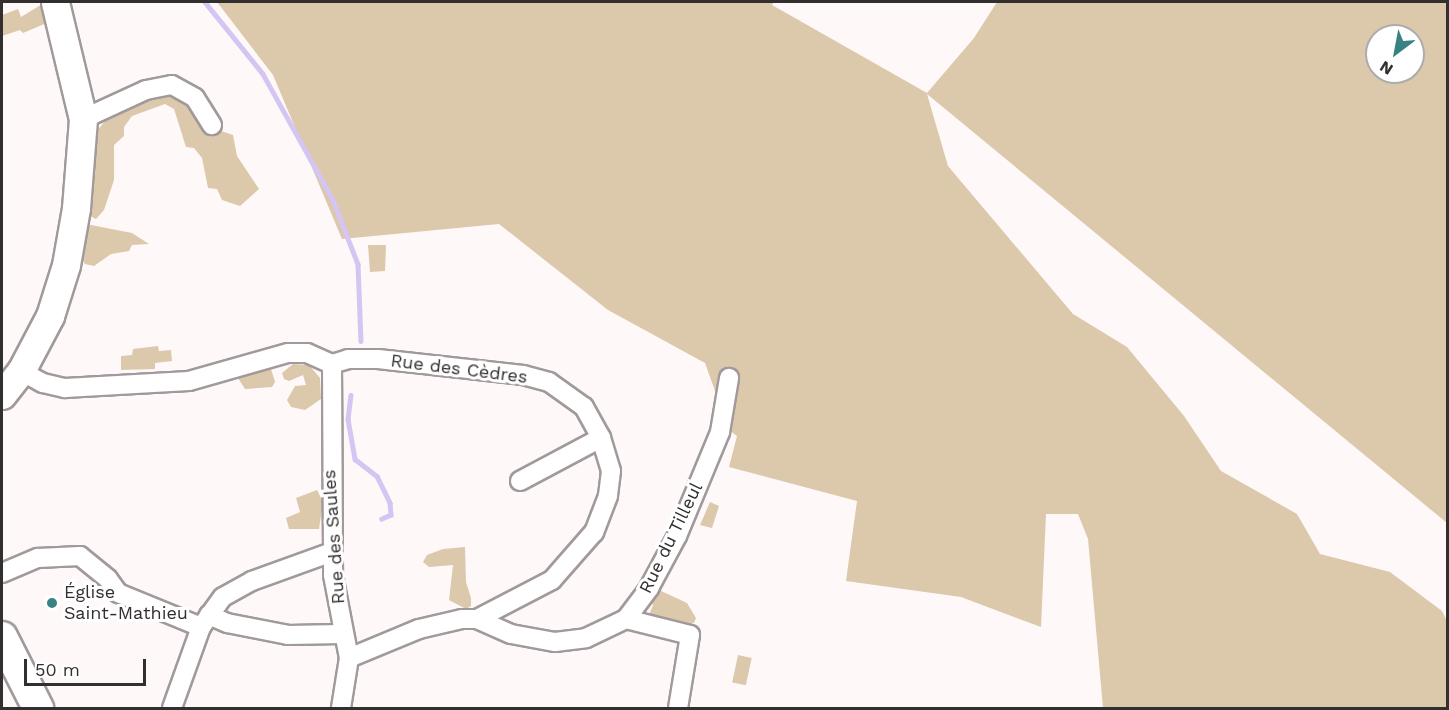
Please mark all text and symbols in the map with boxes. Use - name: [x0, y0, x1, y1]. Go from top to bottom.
- north arrow: [1365, 24, 1425, 84]
- text: N: [1376, 57, 1396, 79]
- street label: Rue des Cèdres: [389, 350, 529, 388]
- street label: Rue des Saules: [319, 469, 349, 605]
- street label: Rue du Tilleul: [635, 479, 707, 597]
- place label: Église Saint-Mathieu: [64, 582, 188, 624]
- marker: Église Saint-Mathieu: [45, 596, 59, 610]
- scale bar: [27, 647, 148, 685]
- text: 50 m: [35, 659, 80, 680]

